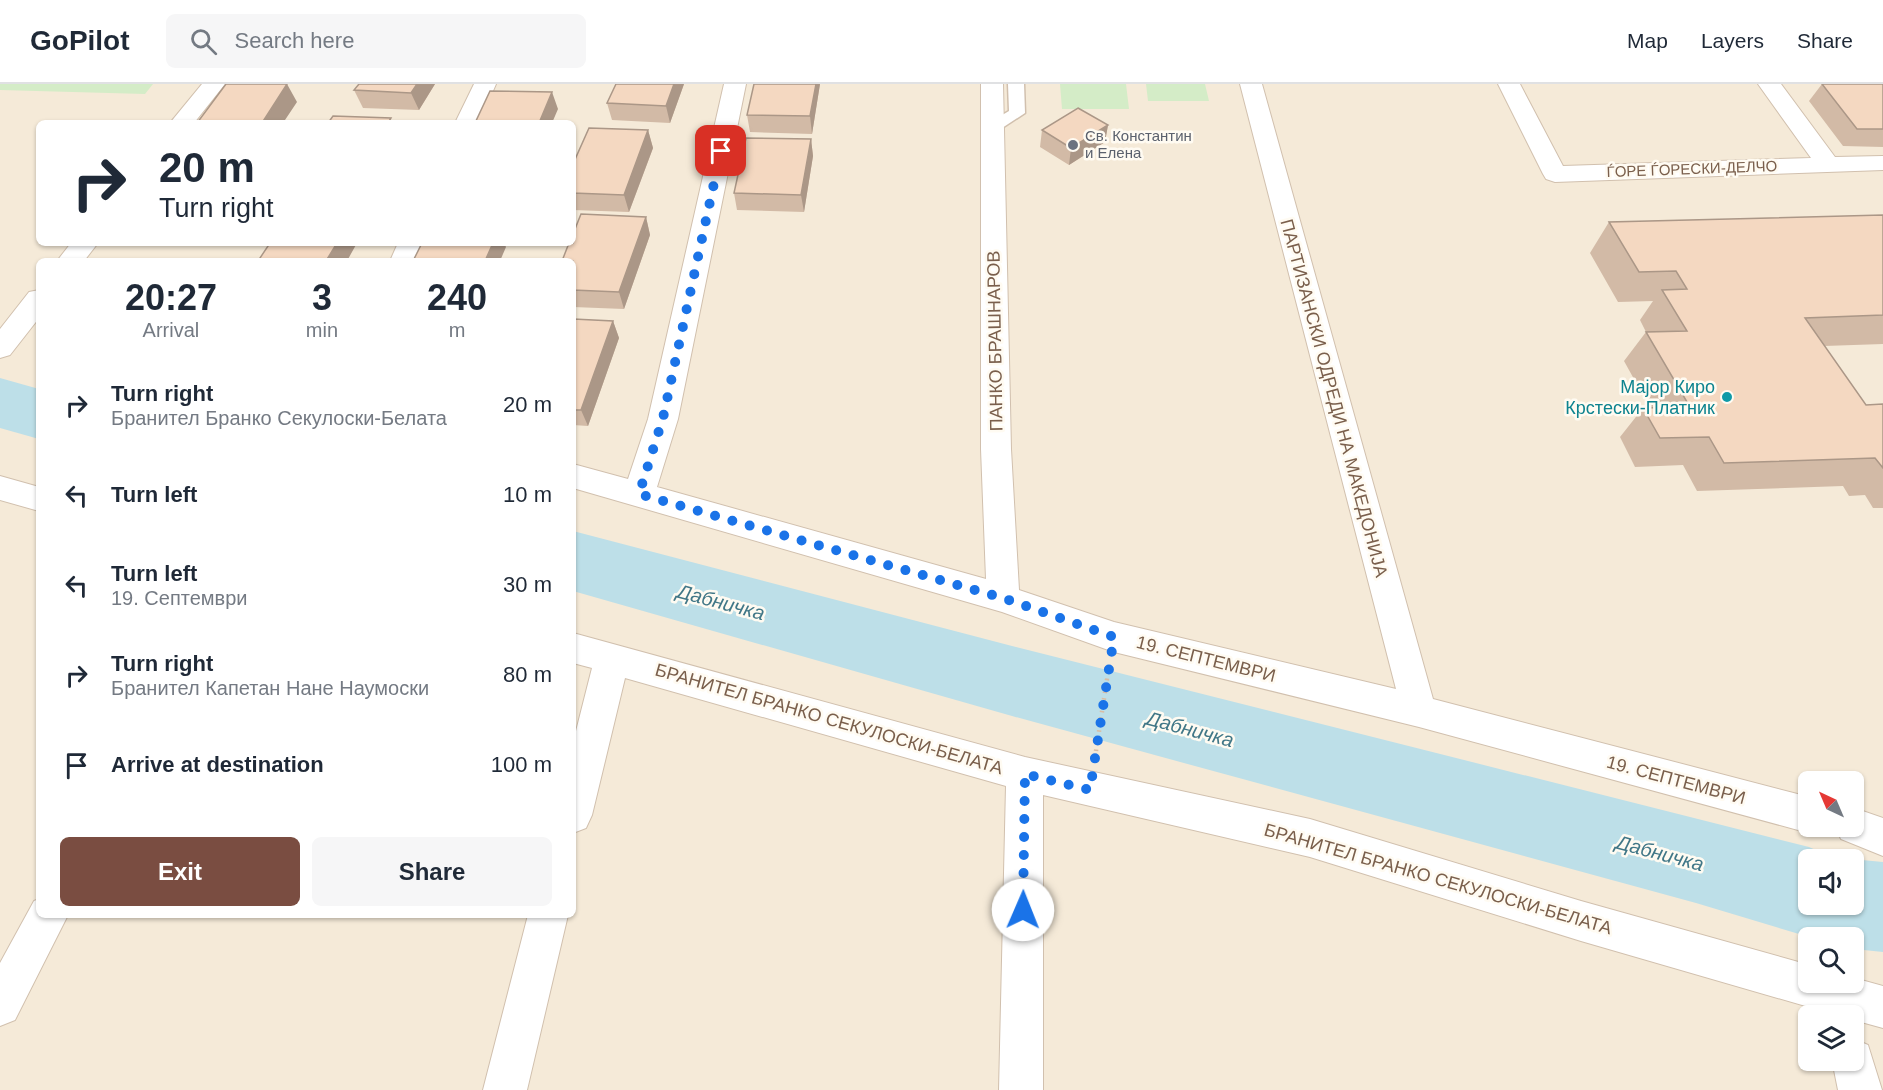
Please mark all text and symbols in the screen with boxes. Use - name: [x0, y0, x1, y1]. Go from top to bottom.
- search box: [166, 14, 586, 68]
- text: GoPilot: [30, 25, 130, 56]
- icon: search: [187, 25, 220, 58]
- text: Search here: [235, 28, 354, 53]
- text: Map: [1627, 29, 1668, 52]
- text: Layers: [1701, 29, 1764, 52]
- text: Share: [1797, 29, 1853, 52]
- pin: [695, 125, 746, 176]
- place label: Св. Константин и Елена: [1085, 127, 1192, 161]
- icon: arrive: [704, 134, 737, 167]
- marker: Св. Константин и Елена: [1066, 138, 1080, 152]
- icon: right: [60, 144, 138, 222]
- text: 20 m: [159, 144, 255, 191]
- street label: ЃОРЕ ЃОРЕСКИ-ДЕЛЧО: [1606, 157, 1778, 180]
- text: Turn right: [159, 193, 274, 223]
- street label: ПАРТИЗАНСКИ ОДРЕДИ НА МАКЕДОНИЈА: [1276, 217, 1392, 579]
- street label: ПАНКО БРАШНАРОВ: [983, 250, 1007, 432]
- text: 20:27: [125, 277, 217, 318]
- text: 3: [312, 277, 332, 318]
- text: 240: [427, 277, 487, 318]
- text: Arrival: [143, 319, 199, 341]
- text: min: [306, 319, 338, 341]
- text: m: [449, 319, 465, 341]
- place label: Мајор Киро Крстески-Платник: [1565, 377, 1715, 418]
- text: Turn right: [111, 381, 213, 406]
- icon: right: [60, 389, 93, 422]
- marker: Мајор Киро Крстески-Платник: [1720, 390, 1734, 404]
- text: 20 m: [503, 392, 552, 417]
- text: Бранител Бранко Секулоски-Белата: [111, 407, 447, 429]
- icon: left: [60, 479, 93, 512]
- text: Turn left: [111, 482, 197, 507]
- text: 10 m: [503, 482, 552, 507]
- text: Turn left: [111, 561, 197, 586]
- icon: left: [60, 569, 93, 602]
- text: 30 m: [503, 572, 552, 597]
- water label: Дабничка: [673, 579, 767, 624]
- text: 19. Септември: [111, 587, 247, 609]
- street label: 19. СЕПТЕМВРИ: [1134, 632, 1278, 686]
- text: Turn right: [111, 651, 213, 676]
- icon: right: [60, 659, 93, 692]
- street label: БРАНИТЕЛ БРАНКО СЕКУЛОСКИ-БЕЛАТА: [653, 660, 1005, 778]
- text: 80 m: [503, 662, 552, 687]
- text: Бранител Капетан Нане Наумоски: [111, 677, 429, 699]
- water label: Дабничка: [1142, 706, 1236, 751]
- icon: arrive: [60, 749, 93, 782]
- text: Arrive at destination: [111, 752, 324, 777]
- text: 100 m: [491, 752, 552, 777]
- street label: 19. СЕПТЕМВРИ: [1604, 752, 1748, 808]
- north arrow: [1798, 771, 1864, 837]
- map controls: [1798, 771, 1864, 1071]
- street label: БРАНИТЕЛ БРАНКО СЕКУЛОСКИ-БЕЛАТА: [1262, 820, 1614, 938]
- water label: Дабничка: [1612, 830, 1706, 875]
- button: Exit: [60, 837, 300, 906]
- button: Share: [312, 837, 552, 906]
- button: sound: [1798, 849, 1864, 915]
- position arrow: [991, 878, 1055, 942]
- button: search: [1798, 927, 1864, 993]
- button: layers: [1798, 1005, 1864, 1071]

